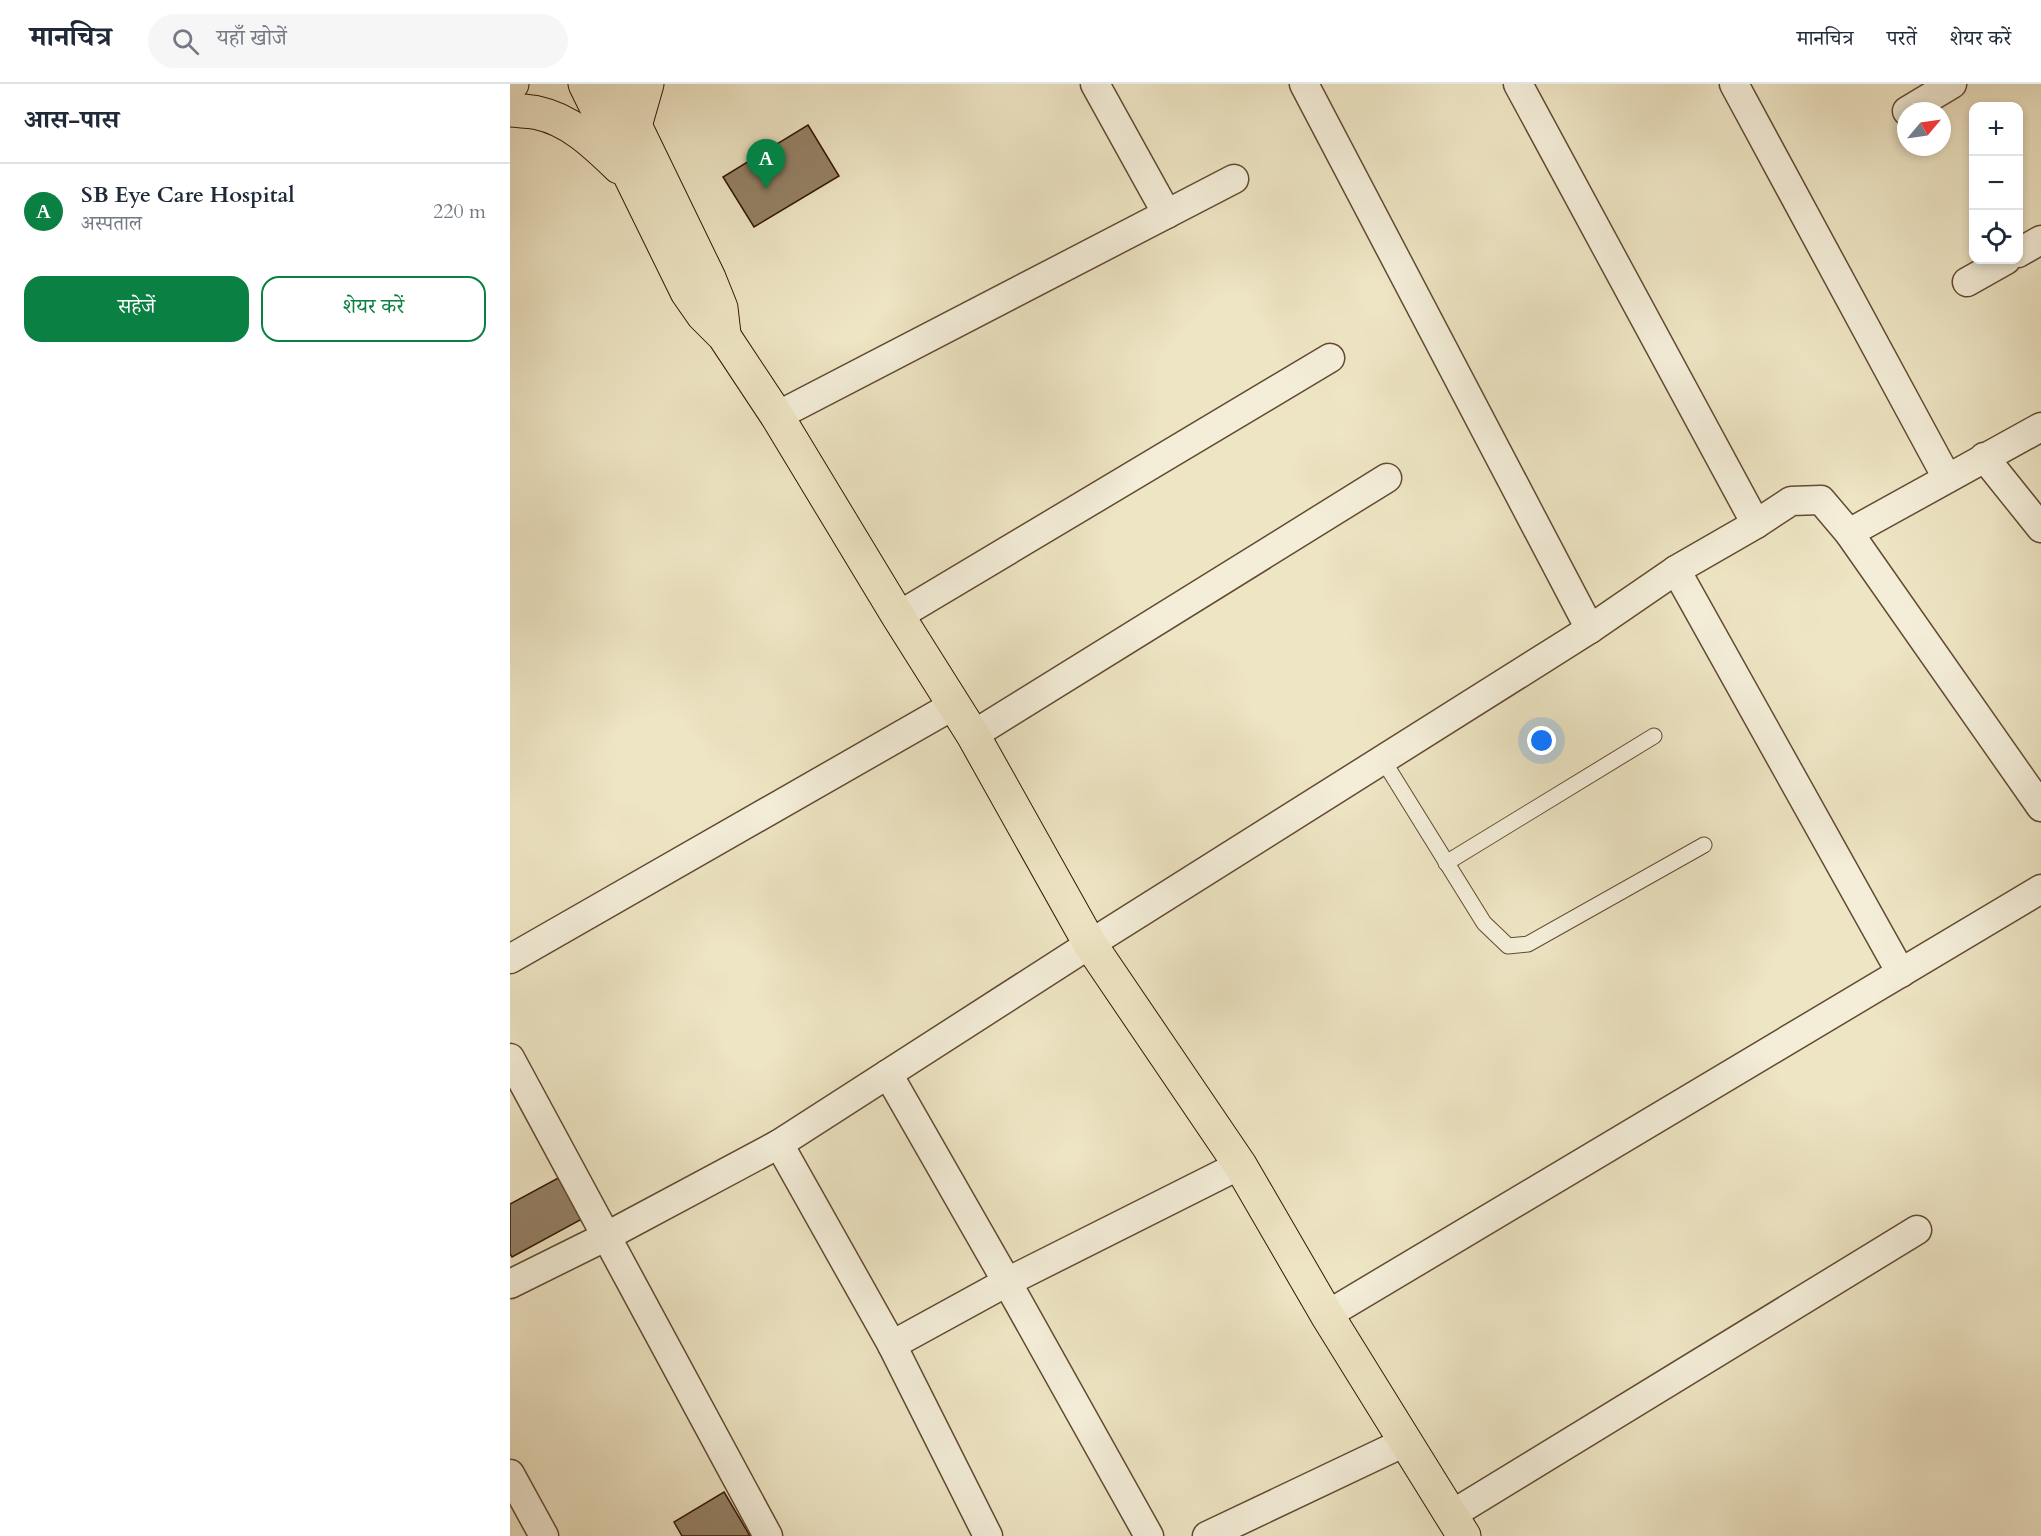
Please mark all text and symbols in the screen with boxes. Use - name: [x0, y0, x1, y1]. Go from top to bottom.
- search box: [148, 14, 568, 68]
- text: मानचित्र: [30, 18, 112, 56]
- text: यहाँ खोजें: [217, 23, 287, 53]
- text: मानचित्र: [1797, 24, 1854, 53]
- text: परतें: [1887, 24, 1917, 53]
- text: शेयर करें: [1950, 24, 2011, 53]
- icon: search: [169, 25, 202, 58]
- text: आस-पास: [24, 102, 119, 137]
- north arrow: [1897, 102, 1951, 156]
- map controls: [1969, 102, 2023, 264]
- button: +: [1969, 102, 2023, 156]
- pin: A: [746, 140, 786, 189]
- button: −: [1969, 156, 2023, 210]
- text: SB Eye Care Hospital: [81, 180, 295, 210]
- text: A: [36, 198, 51, 225]
- text: 220 m: [433, 198, 486, 225]
- text: अस्पताल: [81, 210, 142, 237]
- button: locate: [1969, 210, 2023, 264]
- button: सहेजें: [24, 276, 249, 342]
- button: शेयर करें: [261, 276, 486, 342]
- your location: [1527, 726, 1556, 755]

